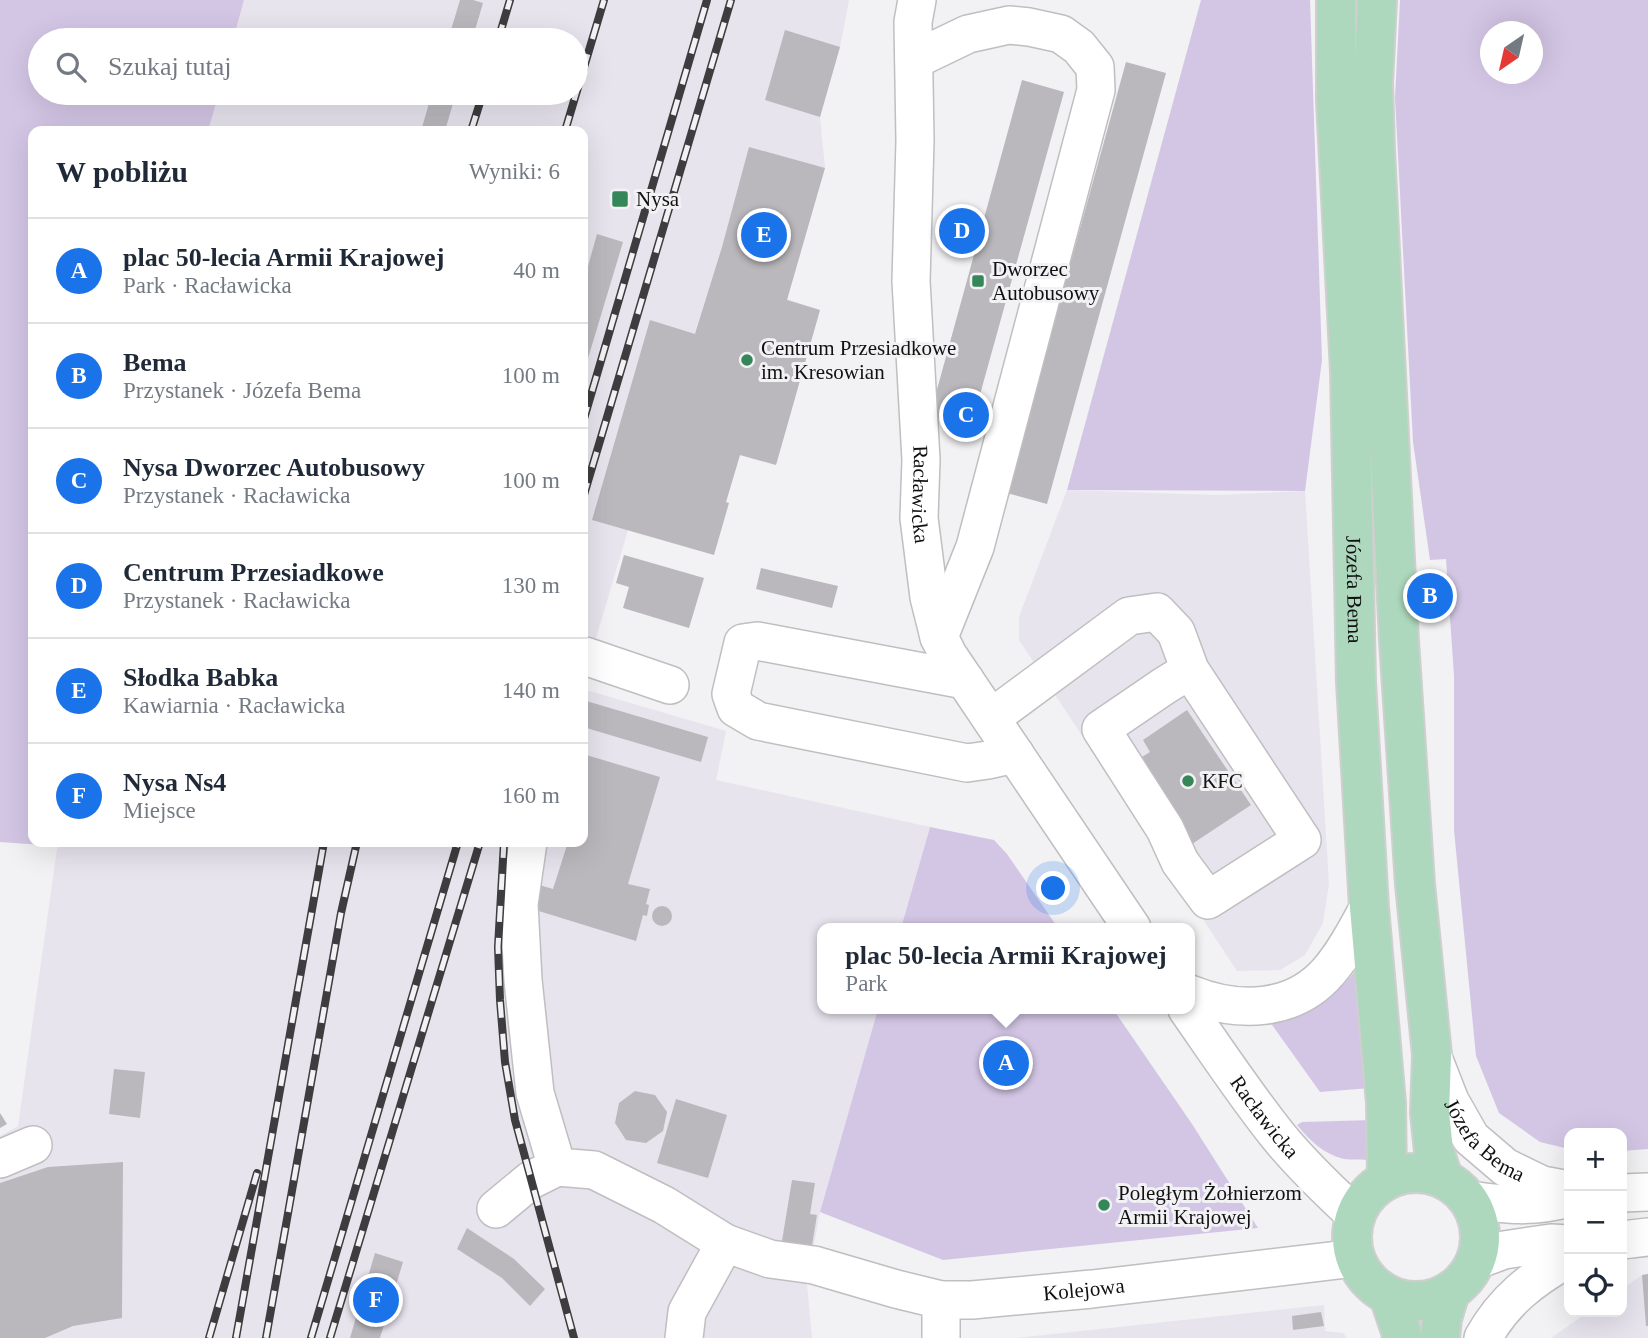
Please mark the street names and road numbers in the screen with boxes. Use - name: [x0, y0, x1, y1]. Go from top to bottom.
- street label: Racławicka: [907, 445, 934, 545]
- street label: Józefa Bema: [1341, 535, 1367, 644]
- street label: Racławicka: [1225, 1071, 1304, 1164]
- street label: Józefa Bema: [1439, 1095, 1529, 1187]
- street label: Kolejowa: [1042, 1273, 1126, 1305]

